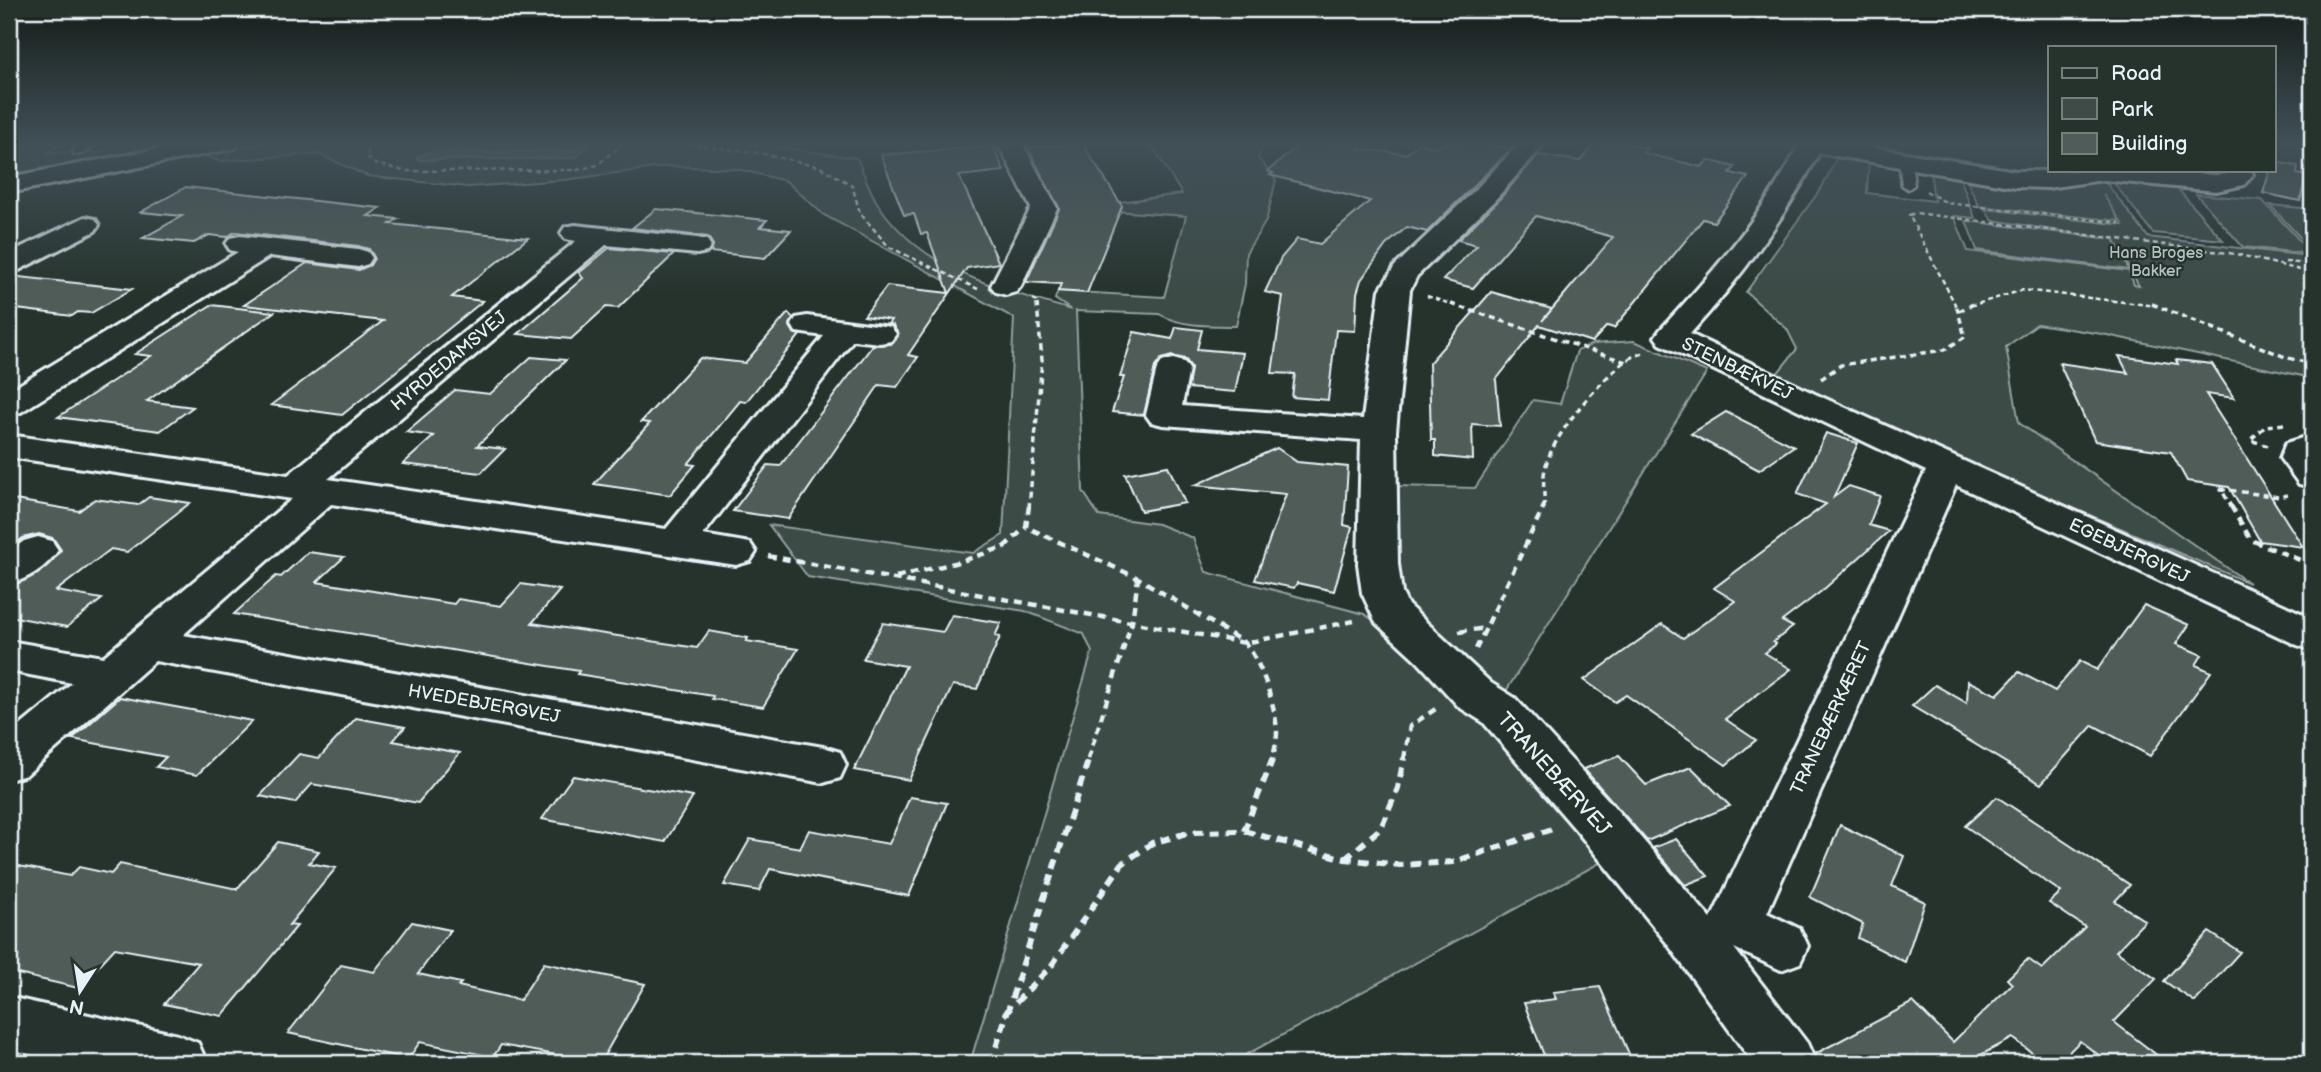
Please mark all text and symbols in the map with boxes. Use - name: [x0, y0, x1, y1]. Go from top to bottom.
- legend: [2048, 46, 2276, 172]
- text: Road: [2111, 61, 2162, 86]
- text: Park: [2111, 97, 2154, 122]
- text: Building: [2111, 131, 2187, 156]
- park label: Hans Broges Bakker: [2109, 244, 2203, 281]
- street label: HYRDEDAMSVEJ: [387, 306, 511, 415]
- street label: STENBÆKVEJ: [1678, 333, 1796, 405]
- street label: EGEBJERGVEJ: [2066, 514, 2193, 588]
- street label: TRANEBÆRKÆRET: [1786, 638, 1876, 798]
- street label: HVEDEBJERGVEJ: [406, 680, 562, 728]
- street label: TRANEBÆRVEJ: [1492, 707, 1616, 841]
- north arrow: [46, 956, 116, 1026]
- text: N: [67, 993, 86, 1019]

